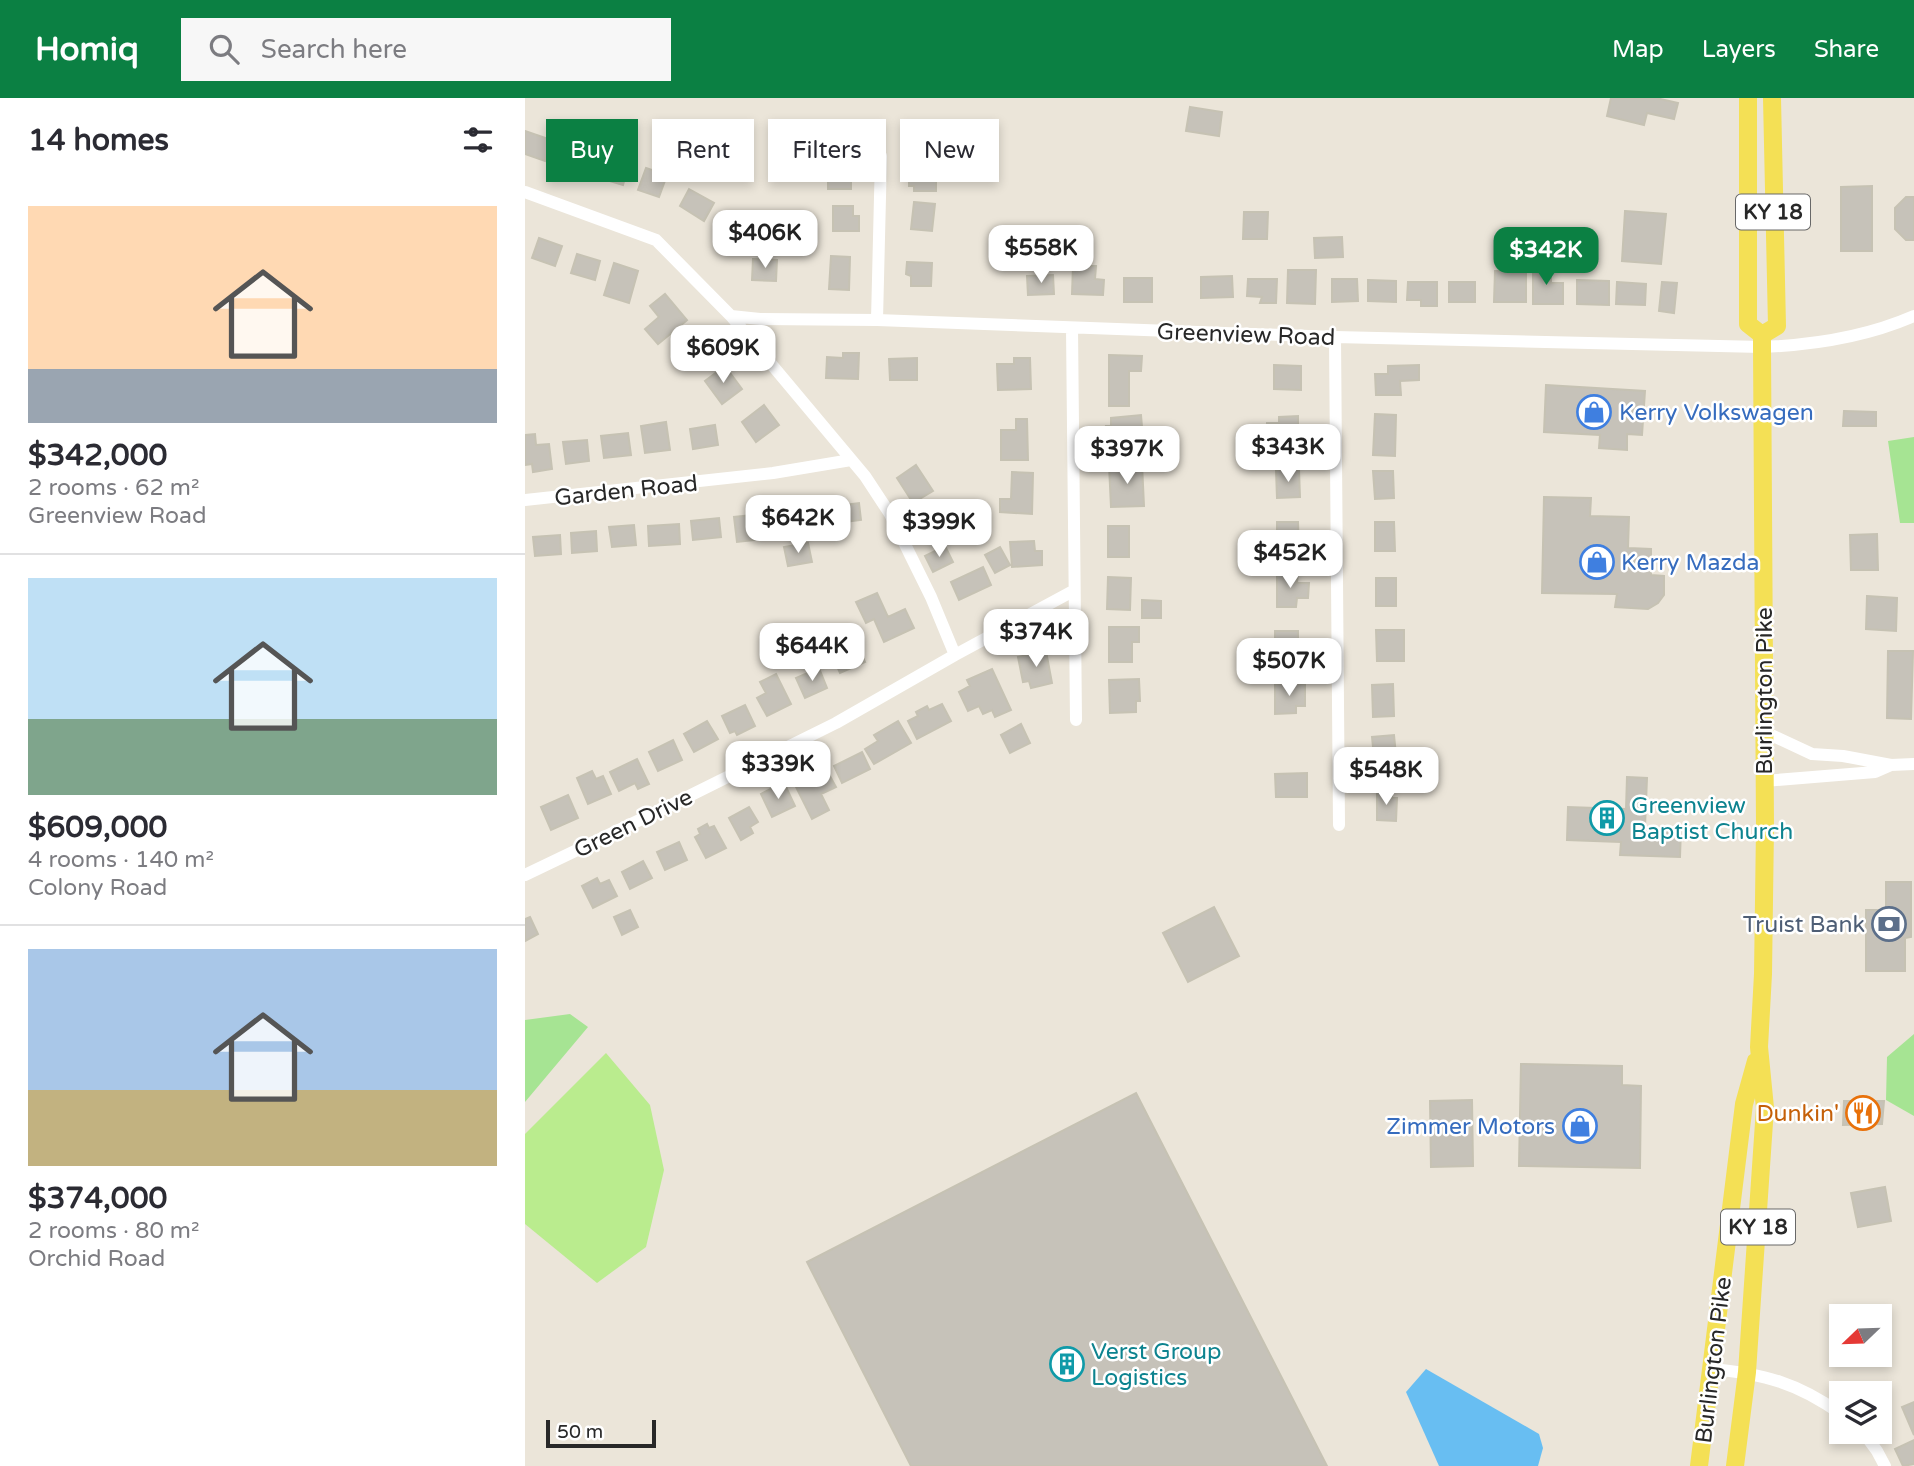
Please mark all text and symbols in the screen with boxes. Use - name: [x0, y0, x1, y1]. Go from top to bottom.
- search box: [181, 18, 671, 81]
- text: Homiq: [35, 30, 139, 69]
- icon: search: [205, 30, 243, 68]
- text: Search here: [261, 34, 407, 65]
- text: Map: [1612, 35, 1664, 64]
- text: Layers: [1702, 35, 1776, 64]
- text: Share: [1814, 35, 1879, 64]
- chip: Buy: [546, 119, 638, 182]
- chip: Rent: [652, 119, 754, 182]
- chip: Filters: [768, 119, 886, 182]
- chip: New: [900, 119, 999, 182]
- icon: filters: [459, 121, 497, 159]
- text: 14 homes: [28, 122, 169, 159]
- road number: KY 18: [1736, 194, 1810, 230]
- pin: $406K: [716, 211, 814, 270]
- text: $406K: [729, 219, 801, 247]
- pin: $558K: [992, 226, 1090, 285]
- pin: $342K: [1497, 228, 1595, 287]
- text: $558K: [1005, 234, 1077, 262]
- text: $342K: [1510, 236, 1582, 264]
- icon: home: [200, 251, 326, 377]
- street label: Greenview Road: [1156, 318, 1336, 352]
- pin: $609K: [674, 326, 772, 385]
- text: $609K: [687, 334, 759, 362]
- shop icon: Kerry Volkswagen: [1575, 393, 1613, 431]
- place label: Kerry Volkswagen: [1619, 399, 1814, 427]
- pin: $343K: [1239, 424, 1337, 484]
- pin: $397K: [1078, 426, 1176, 486]
- text: $343K: [1252, 433, 1324, 461]
- text: $397K: [1091, 435, 1163, 463]
- text: $342,000: [28, 437, 167, 474]
- street label: Garden Road: [553, 470, 699, 512]
- text: 2 rooms · 62 m²: [28, 474, 199, 502]
- pin: $642K: [749, 496, 847, 555]
- pin: $399K: [890, 500, 988, 559]
- text: Greenview Road: [28, 502, 207, 530]
- text: $642K: [762, 504, 834, 532]
- text: $399K: [903, 508, 975, 536]
- pin: $452K: [1241, 531, 1339, 590]
- text: $452K: [1254, 539, 1326, 567]
- shop icon: Kerry Mazda: [1578, 543, 1616, 581]
- place label: Kerry Mazda: [1621, 549, 1759, 577]
- street label: Burlington Pike: [1751, 607, 1779, 775]
- pin: $374K: [987, 610, 1085, 669]
- text: $374K: [1000, 618, 1072, 646]
- icon: home: [200, 623, 326, 749]
- pin: $644K: [763, 624, 861, 683]
- text: $644K: [776, 632, 848, 660]
- pin: $507K: [1240, 638, 1338, 698]
- text: $507K: [1253, 647, 1325, 675]
- pin: $339K: [729, 742, 827, 801]
- pin: $548K: [1337, 748, 1435, 807]
- text: $339K: [742, 750, 814, 778]
- text: $548K: [1350, 756, 1422, 784]
- street label: Green Drive: [570, 783, 697, 865]
- place label: Greenview Baptist Church: [1631, 792, 1793, 846]
- building icon: Greenview Baptist Church: [1588, 799, 1626, 837]
- text: $609,000: [28, 809, 167, 846]
- text: 4 rooms · 140 m²: [28, 846, 214, 874]
- text: Colony Road: [28, 874, 167, 902]
- bank icon: Truist Bank: [1870, 905, 1908, 943]
- place label: Truist Bank: [1743, 911, 1865, 939]
- icon: home: [200, 994, 326, 1120]
- restaurant icon: Dunkin': [1844, 1094, 1882, 1132]
- place label: Dunkin': [1757, 1100, 1839, 1128]
- shop icon: Zimmer Motors: [1561, 1107, 1599, 1145]
- place label: Zimmer Motors: [1386, 1113, 1555, 1141]
- text: $374,000: [28, 1180, 167, 1217]
- road number: KY 18: [1721, 1210, 1795, 1244]
- text: 2 rooms · 80 m²: [28, 1217, 199, 1245]
- text: Orchid Road: [28, 1245, 165, 1273]
- street label: Burlington Pike: [1690, 1275, 1738, 1445]
- north arrow: [1829, 1304, 1892, 1367]
- map controls: [1829, 1304, 1892, 1444]
- place label: Verst Group Logistics: [1091, 1338, 1222, 1392]
- building icon: Verst Group Logistics: [1048, 1345, 1086, 1383]
- button: layers: [1829, 1381, 1892, 1444]
- scale bar: [546, 1417, 656, 1449]
- text: 50 m: [557, 1421, 603, 1443]

